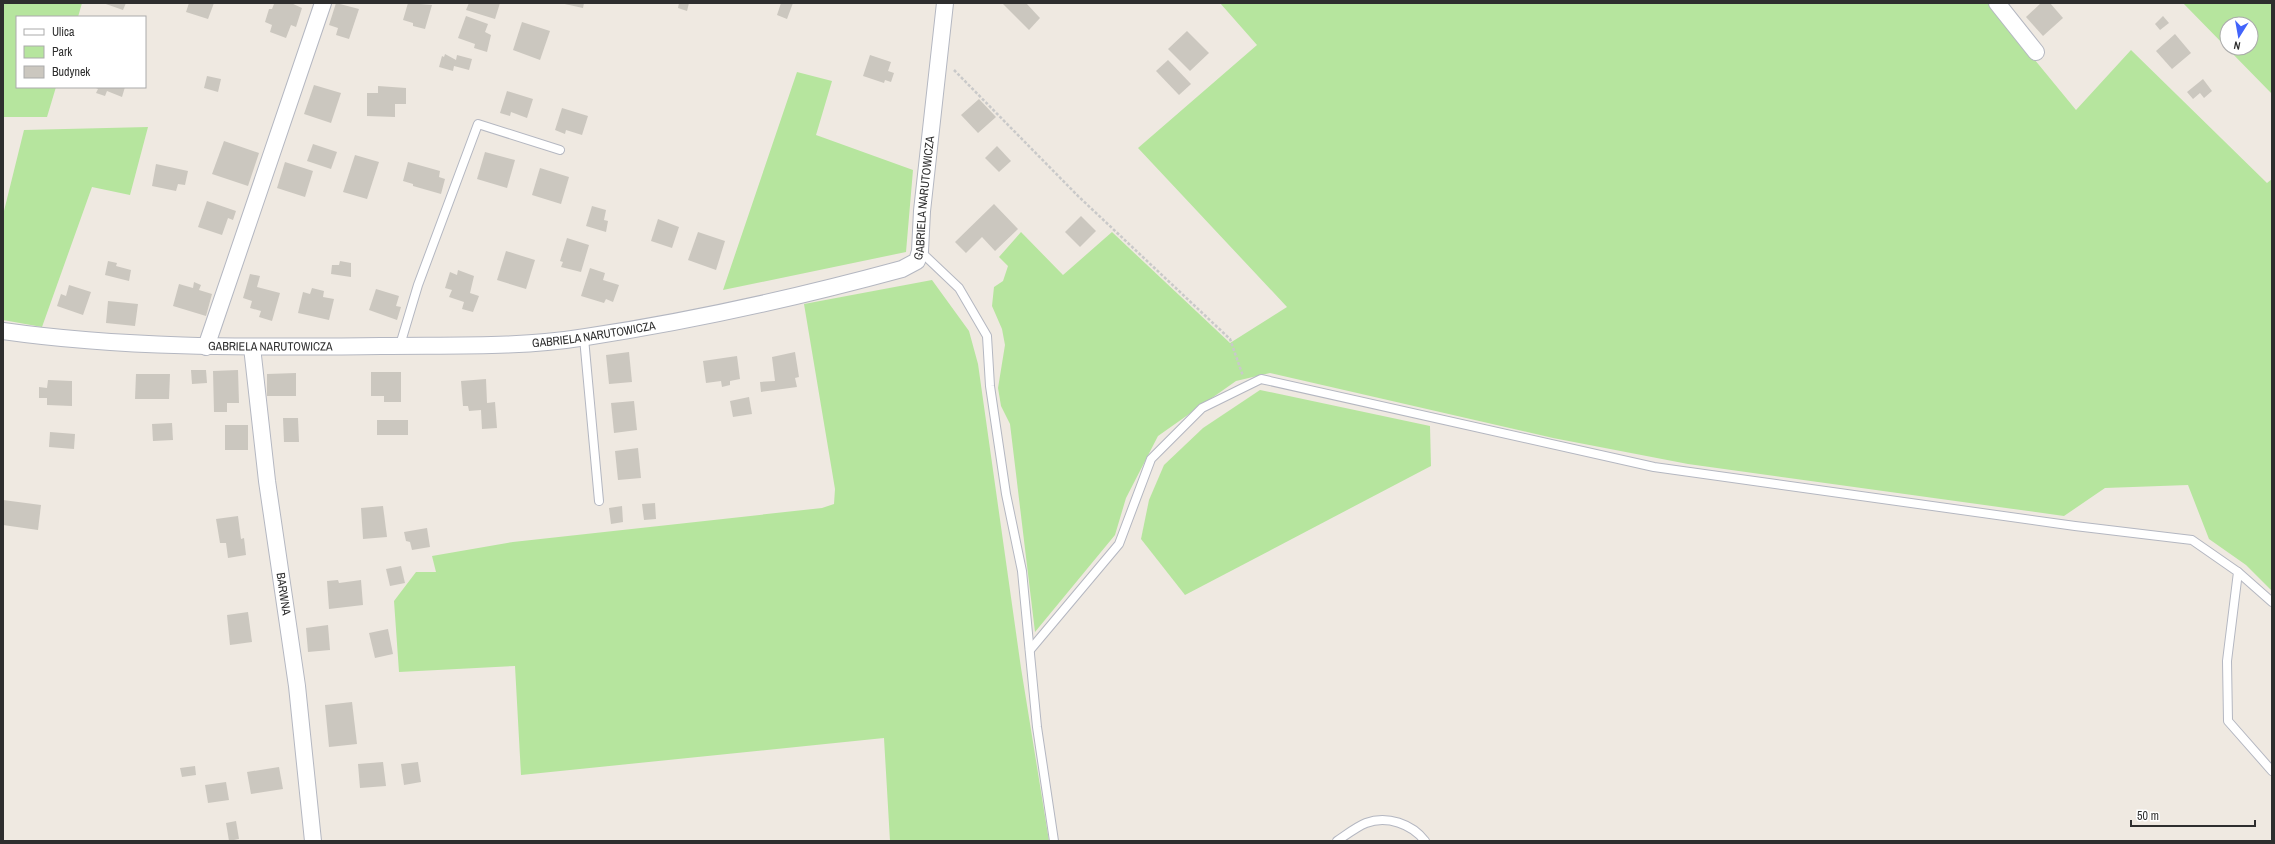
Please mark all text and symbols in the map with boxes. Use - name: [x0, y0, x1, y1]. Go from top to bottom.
- legend: [16, 16, 146, 88]
- north arrow: [2219, 16, 2259, 56]
- text: Ulica: [52, 24, 75, 40]
- text: N: [2233, 38, 2242, 53]
- text: Park: [52, 44, 72, 60]
- text: Budynek: [52, 64, 90, 80]
- street label: GABRIELA NARUTOWICZA: [910, 135, 938, 262]
- street label: GABRIELA NARUTOWICZA: [531, 318, 657, 351]
- street label: GABRIELA NARUTOWICZA: [208, 338, 333, 355]
- street label: BARWNA: [272, 571, 295, 617]
- scale bar: [2131, 802, 2255, 828]
- text: 50 m: [2137, 808, 2159, 824]

